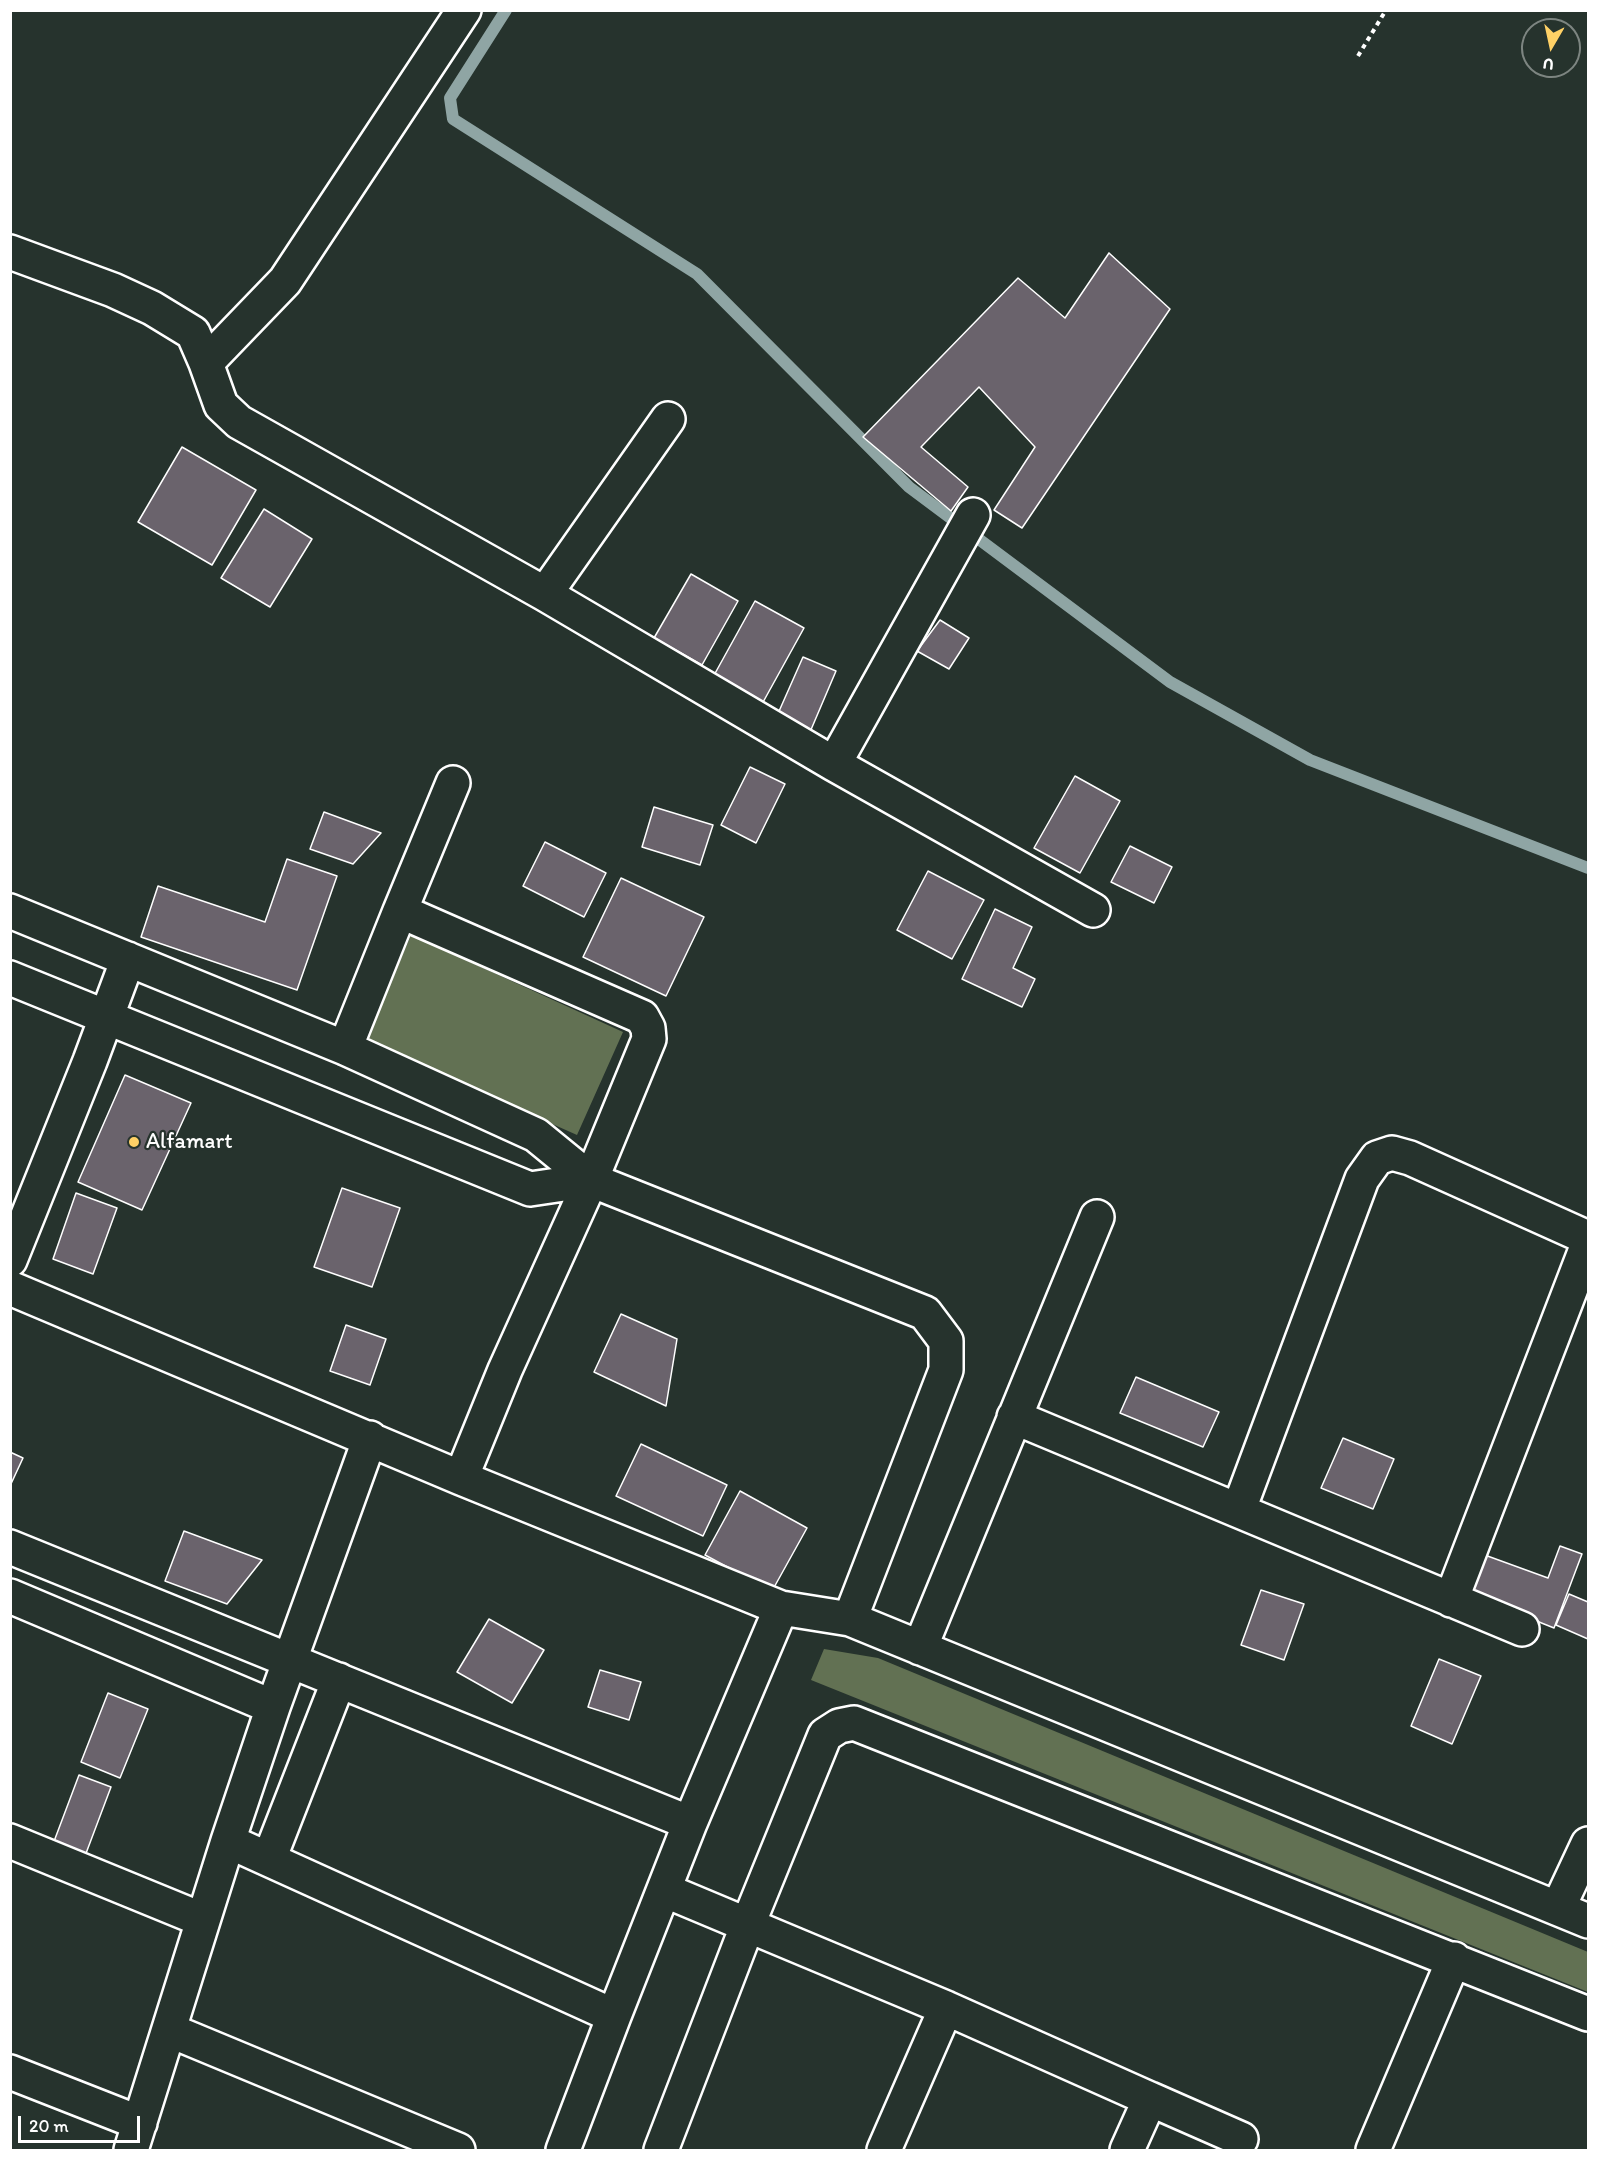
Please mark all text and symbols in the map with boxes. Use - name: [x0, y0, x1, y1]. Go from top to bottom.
- north arrow: [1521, 18, 1581, 78]
- text: U: [1542, 54, 1555, 75]
- place label: Alfamart: [146, 1129, 232, 1155]
- marker: Alfamart: [127, 1135, 141, 1149]
- scale bar: [21, 2104, 142, 2142]
- text: 20 m: [29, 2115, 69, 2137]

